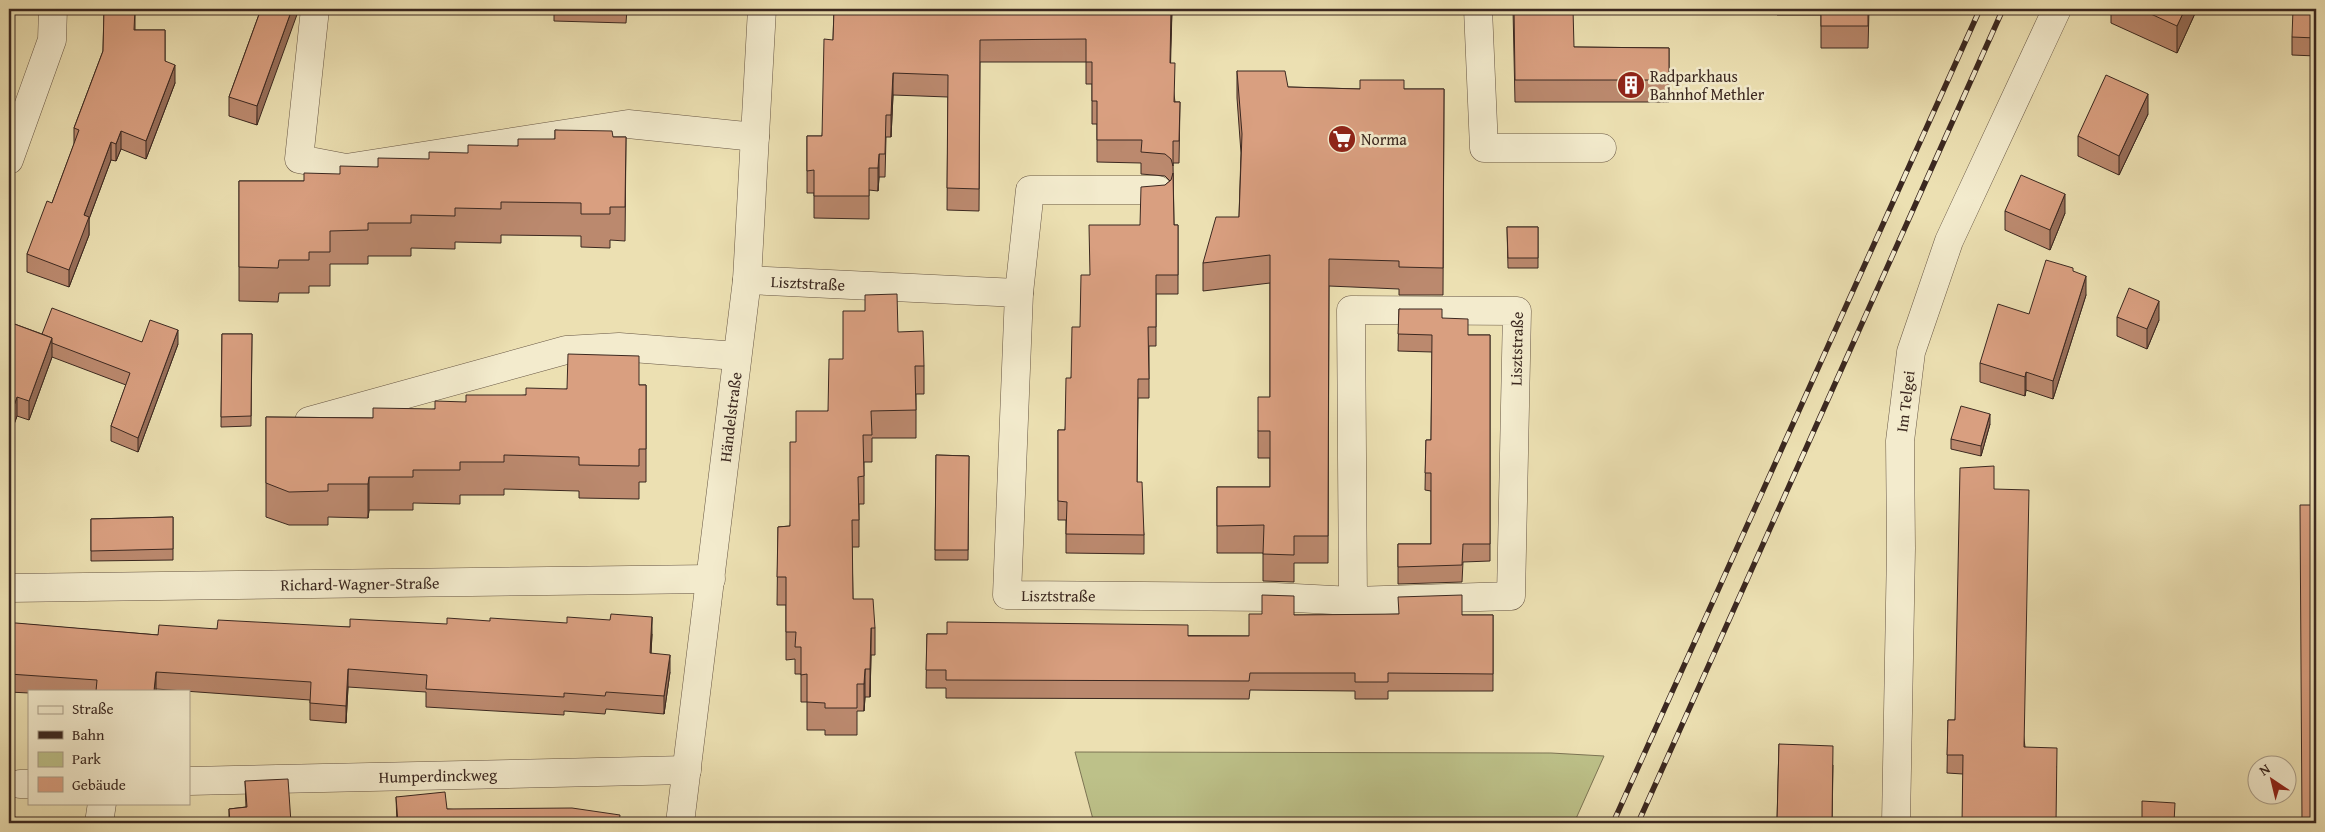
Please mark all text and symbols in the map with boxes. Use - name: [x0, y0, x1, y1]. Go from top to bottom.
- place label: Radparkhaus Bahnhof Methler: [1650, 64, 1765, 106]
- building icon: Radparkhaus Bahnhof Methler: [1616, 70, 1646, 100]
- supermarket icon: Norma: [1327, 124, 1357, 154]
- place label: Norma: [1361, 127, 1407, 151]
- street label: Lisztstraße: [770, 269, 846, 297]
- street label: Lisztstraße: [1503, 311, 1529, 386]
- street label: Im Telgei: [1889, 369, 1921, 434]
- street label: Händelstraße: [713, 371, 748, 464]
- street label: Richard-Wagner-Straße: [280, 570, 440, 597]
- street label: Lisztstraße: [1021, 583, 1096, 608]
- legend: [28, 690, 190, 804]
- text: Straße: [72, 698, 114, 719]
- text: Bahn: [72, 724, 105, 745]
- text: Park: [72, 748, 101, 769]
- north arrow: [2248, 754, 2298, 804]
- text: N: [2255, 758, 2275, 780]
- street label: Humperdinckweg: [378, 762, 497, 789]
- text: Gebäude: [72, 774, 126, 795]

